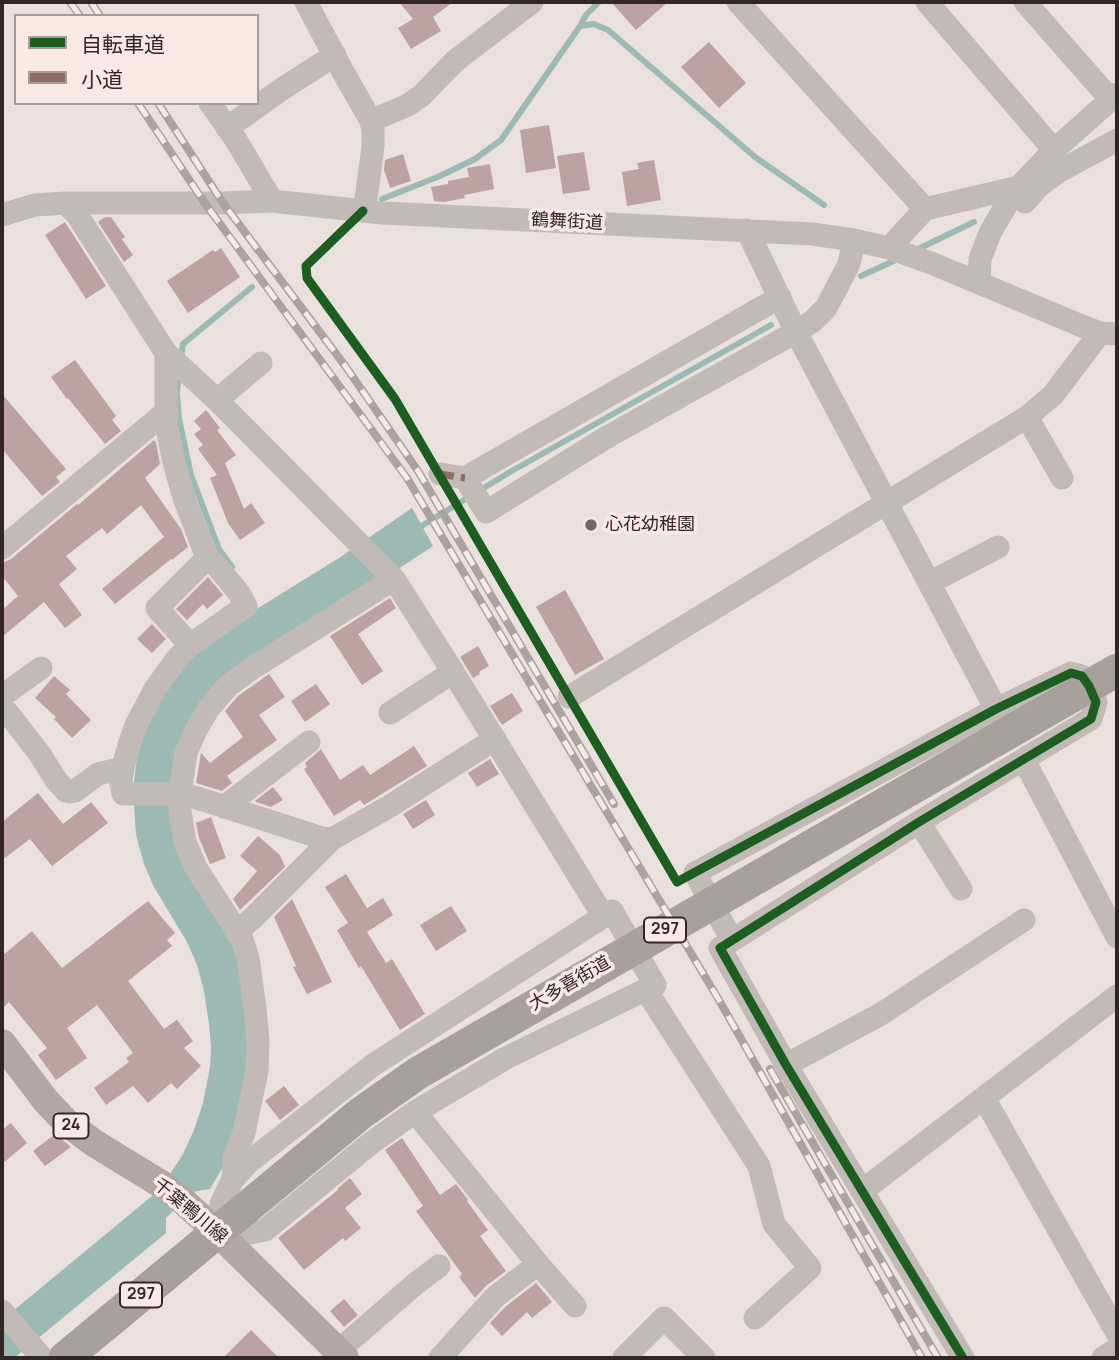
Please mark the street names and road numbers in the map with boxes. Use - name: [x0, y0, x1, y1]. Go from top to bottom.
- street label: 鶴舞街道: [530, 209, 604, 235]
- road number: 297: [644, 918, 686, 942]
- street label: 大多喜街道: [526, 952, 614, 1016]
- road number: 24: [54, 1114, 88, 1138]
- street label: 千葉鴨川線: [149, 1174, 231, 1248]
- road number: 297: [120, 1282, 162, 1308]

